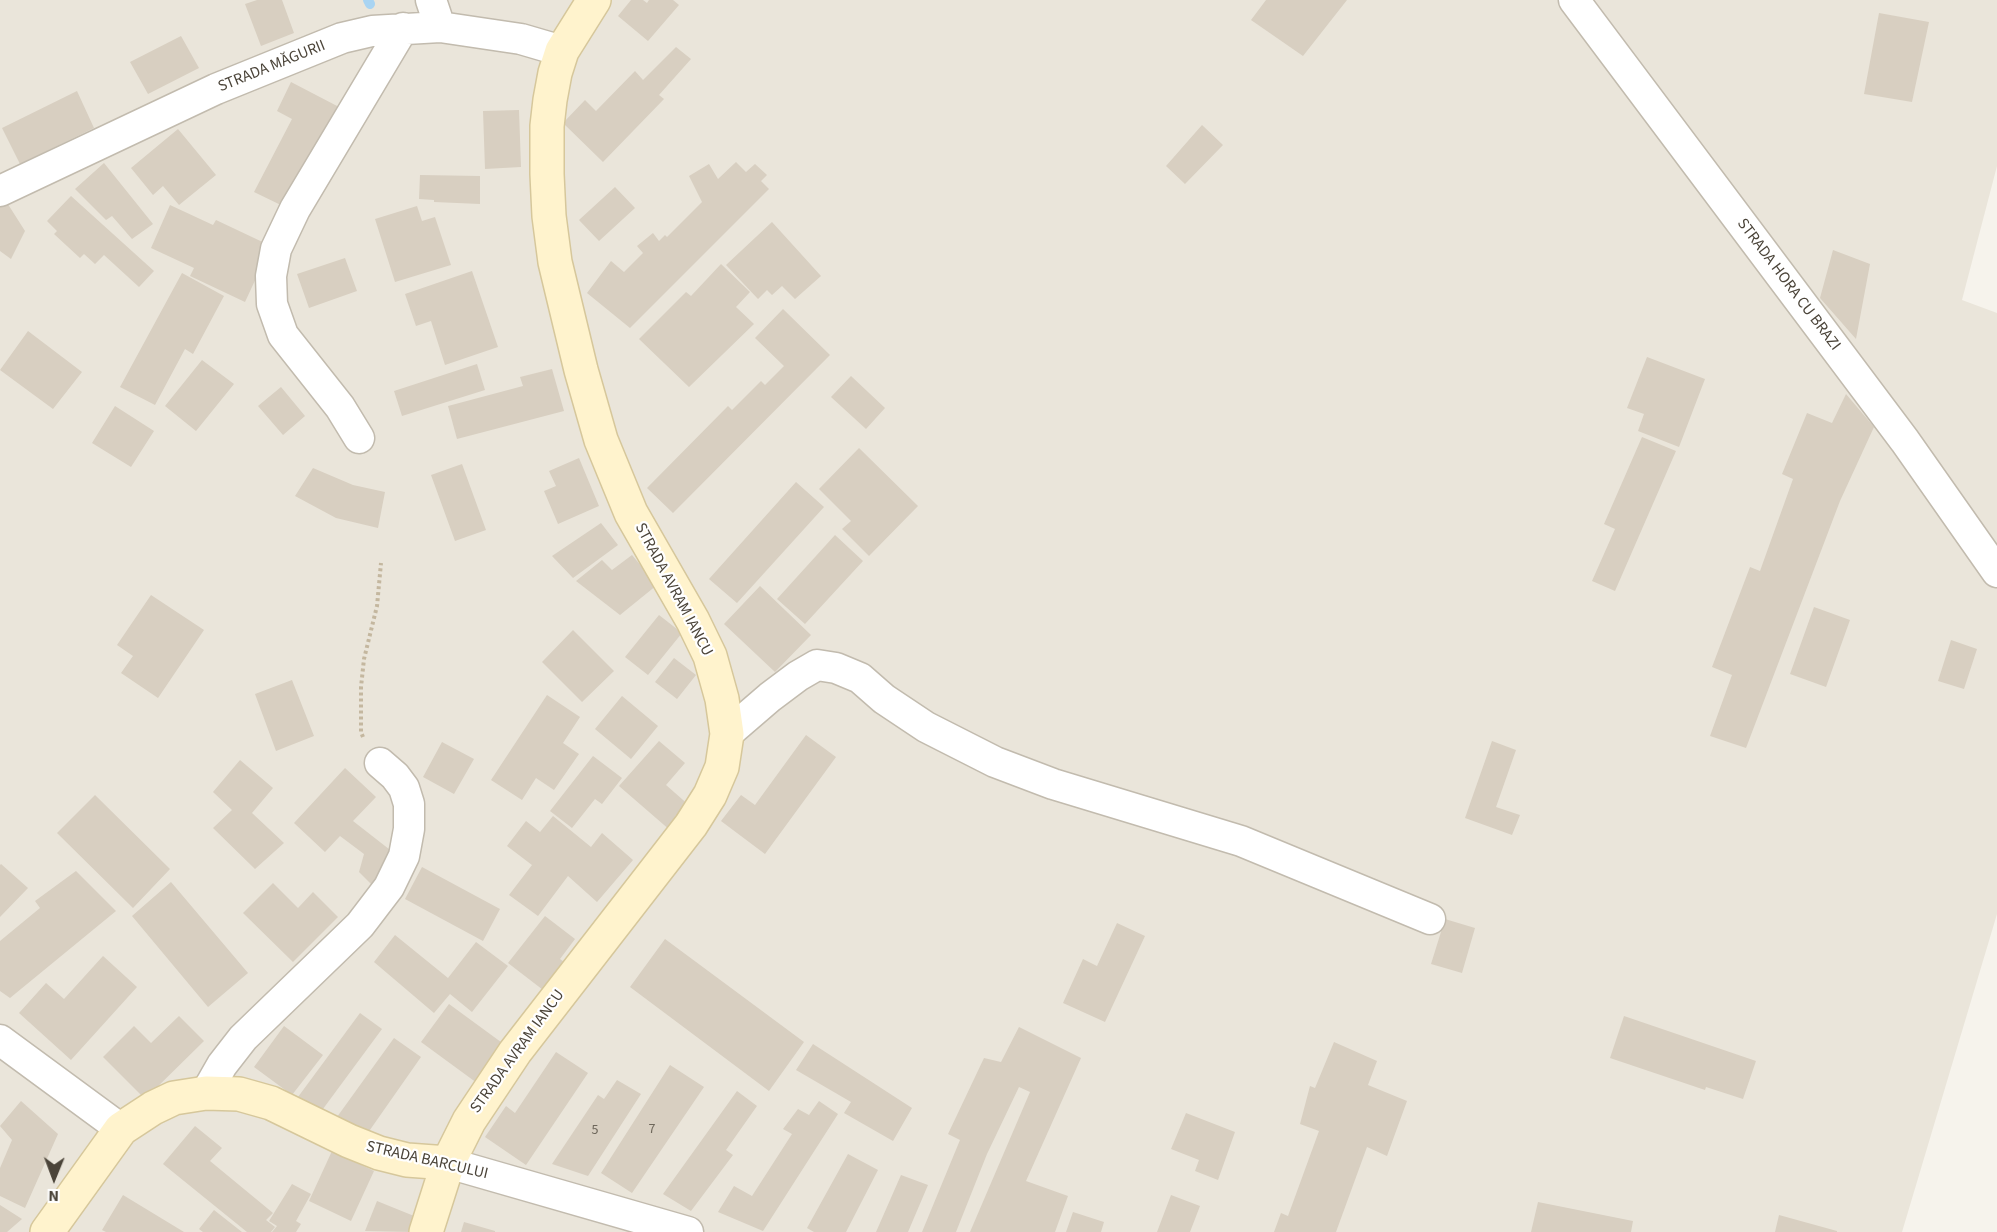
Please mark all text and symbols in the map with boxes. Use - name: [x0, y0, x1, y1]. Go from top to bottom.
- street label: STRADA MĂGURII: [216, 37, 328, 97]
- street label: STRADA HORA CU BRAZI: [1732, 215, 1844, 355]
- street label: STRADA AVRAM IANCU: [630, 520, 716, 660]
- street label: STRADA AVRAM IANCU: [467, 987, 569, 1117]
- house number: 7: [649, 1122, 655, 1138]
- house number: 5: [592, 1123, 598, 1139]
- street label: STRADA BARCULUI: [364, 1138, 490, 1184]
- north arrow: [24, 1148, 84, 1208]
- text: N: [48, 1185, 59, 1207]

